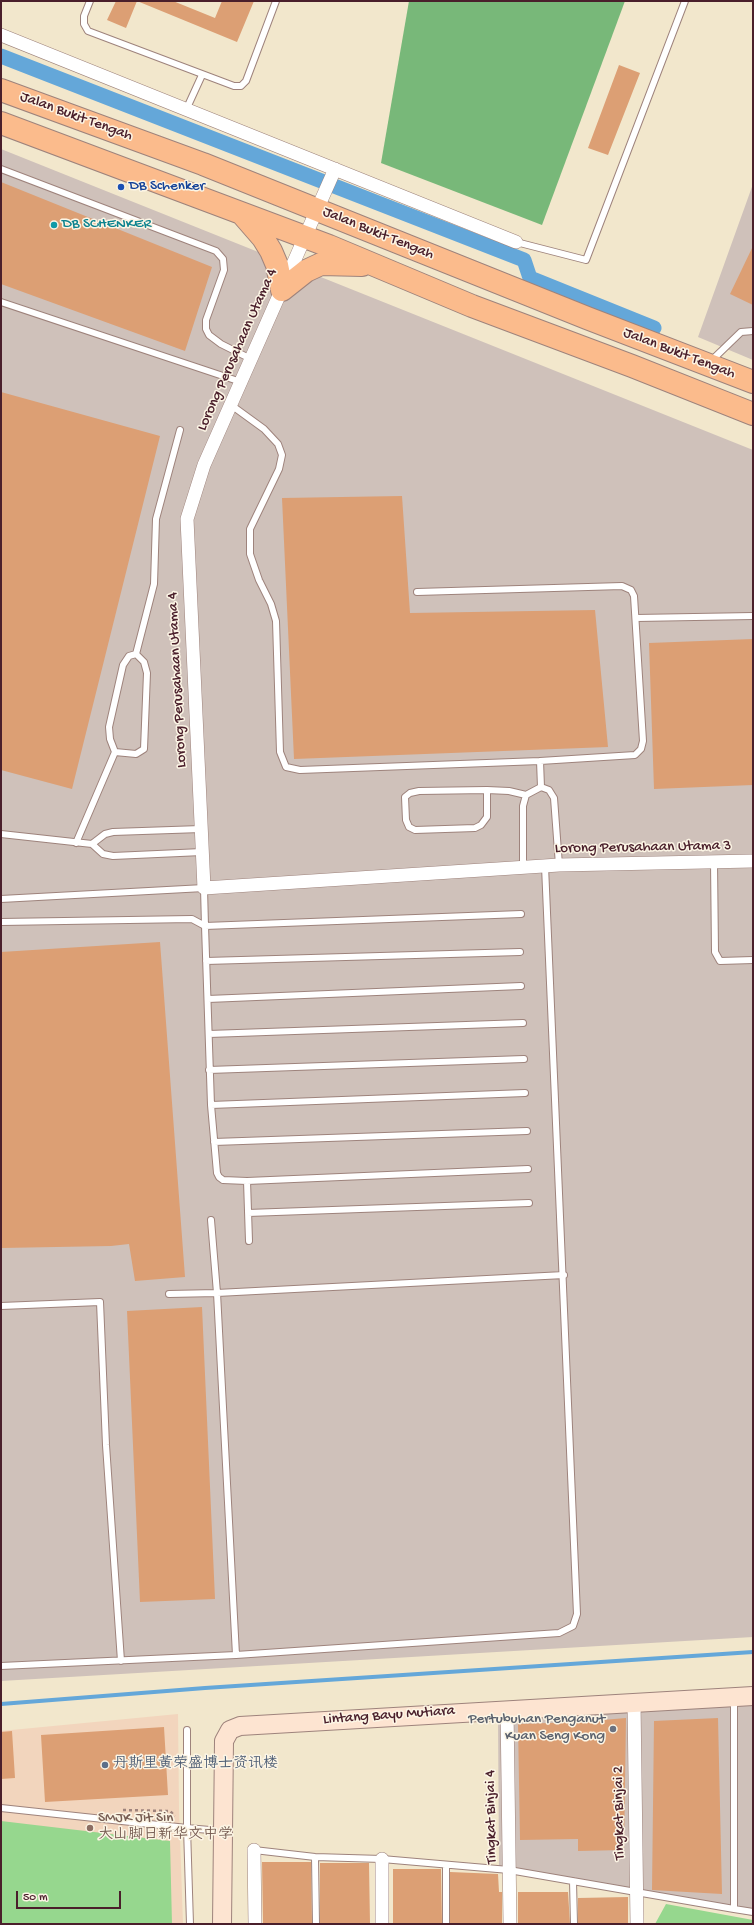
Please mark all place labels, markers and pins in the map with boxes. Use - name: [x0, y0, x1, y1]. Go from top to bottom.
- place label: DB Schenker: [129, 178, 205, 196]
- marker: DB Schenker: [116, 182, 126, 192]
- place label: DB SCHENKER: [62, 216, 151, 234]
- marker: DB SCHENKER: [49, 220, 59, 230]
- place label: Pertubuhan Penganut Kuan Seng Kong: [468, 1711, 605, 1746]
- marker: Pertubuhan Penganut Kuan Seng Kong: [608, 1724, 618, 1734]
- place label: 丹斯里黄荣盛博士资讯楼: [113, 1756, 278, 1774]
- marker: 丹斯里黄荣盛博士资讯楼: [100, 1760, 110, 1770]
- place label: SMJK Jit Sin 大山脚日新华文中学: [98, 1810, 233, 1845]
- marker: SMJK Jit Sin 大山脚日新华文中学: [85, 1823, 95, 1833]

